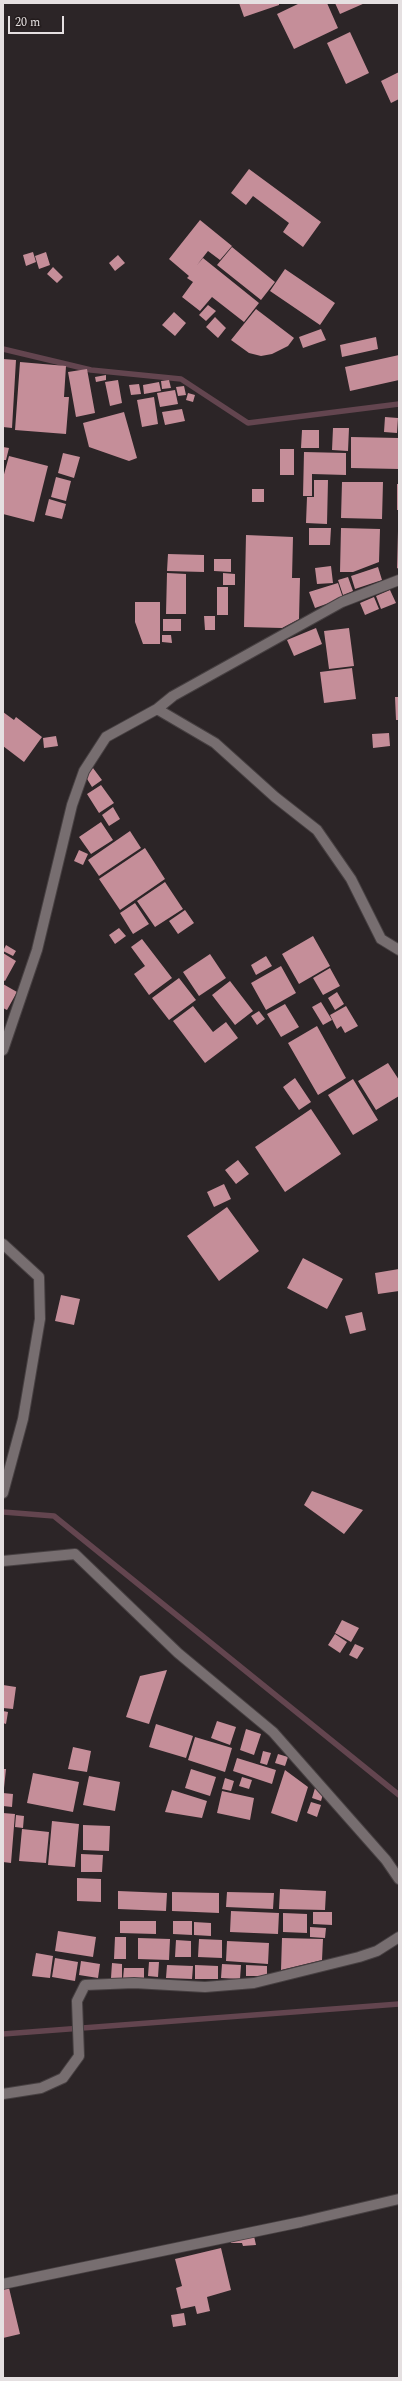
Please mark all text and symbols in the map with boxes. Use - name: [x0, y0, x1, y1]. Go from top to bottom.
- scale bar: [10, 8, 66, 34]
- text: 20 m: [15, 13, 40, 32]

